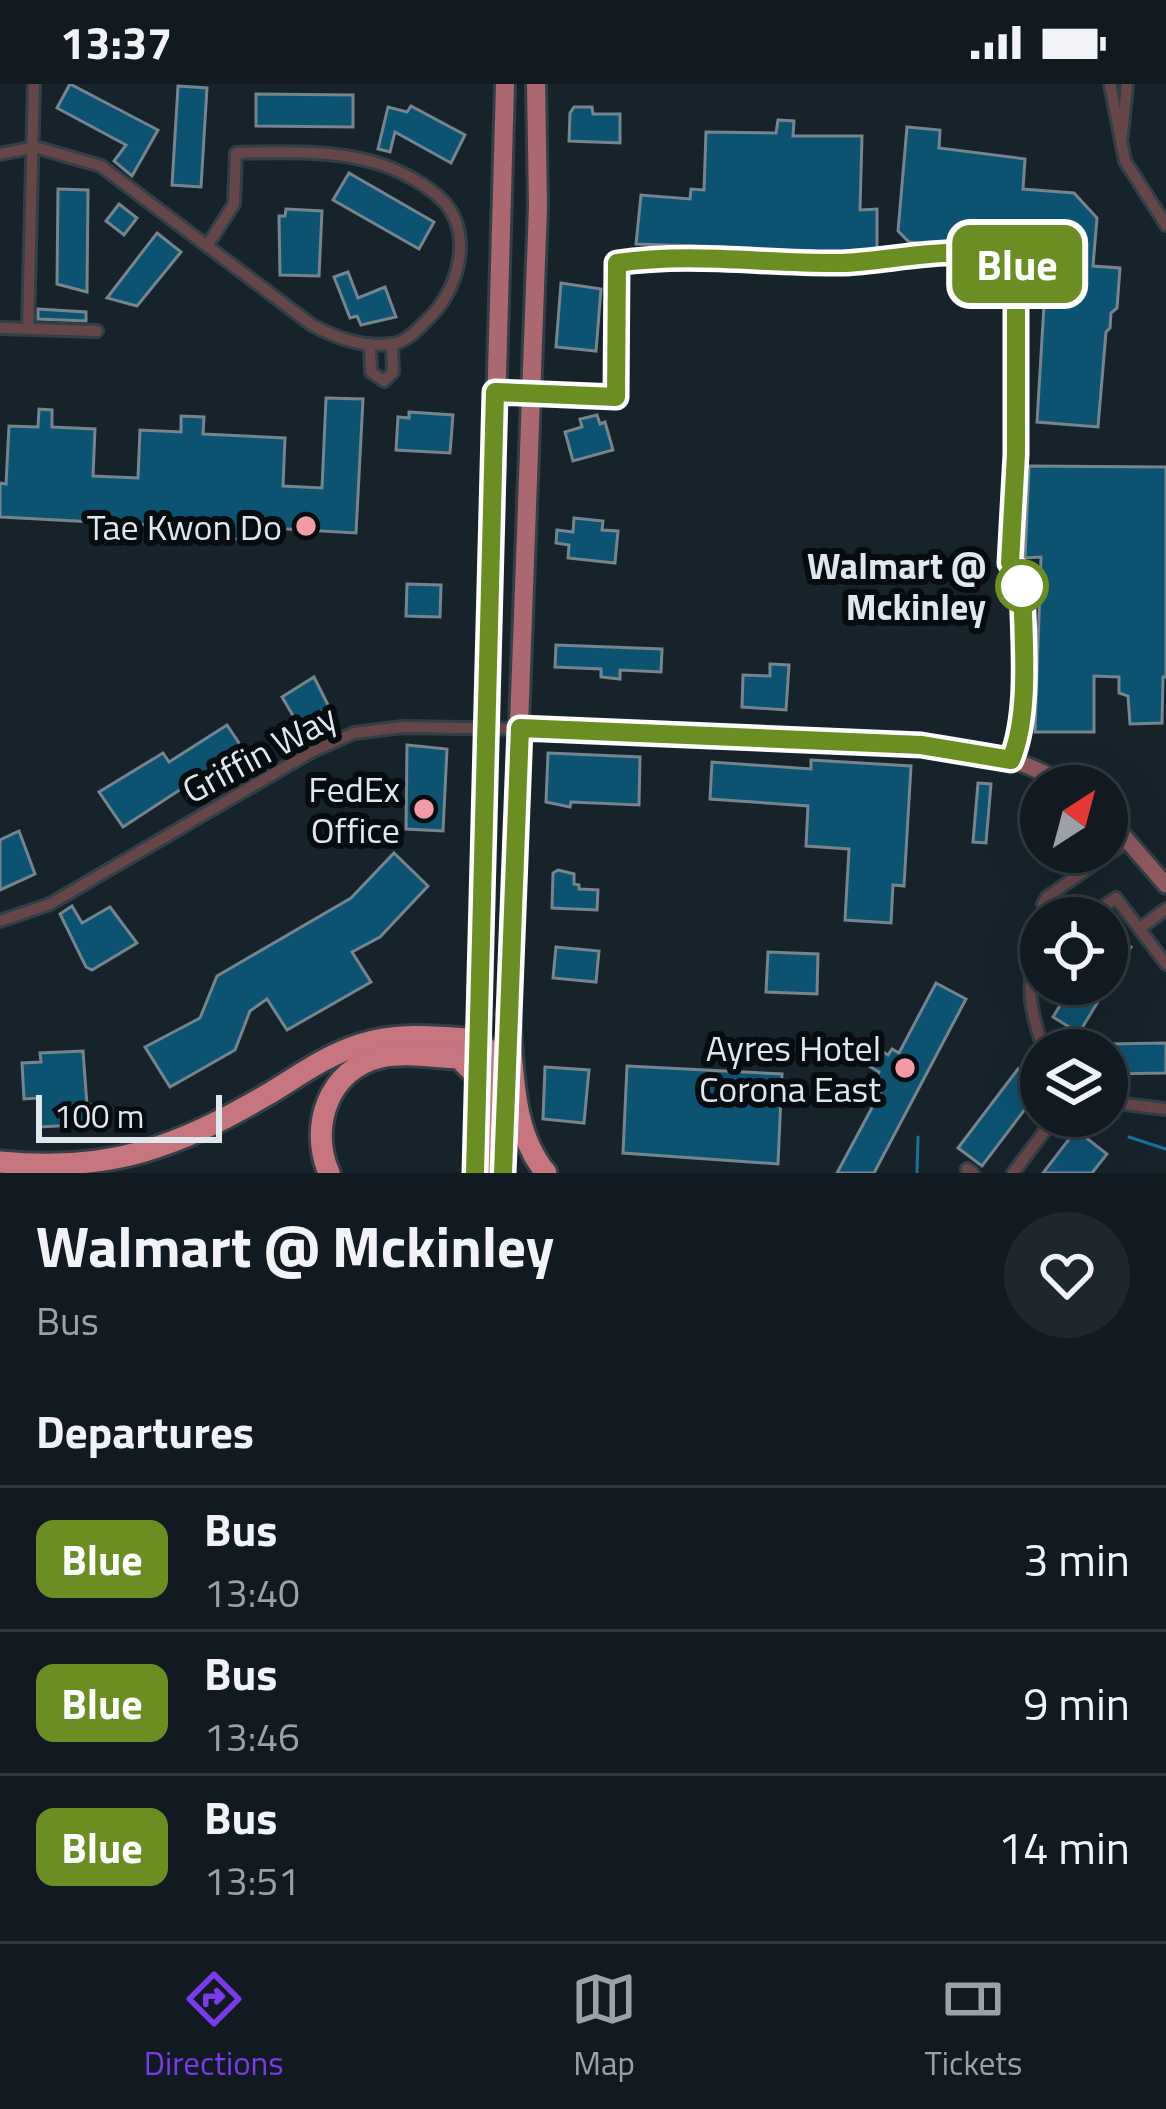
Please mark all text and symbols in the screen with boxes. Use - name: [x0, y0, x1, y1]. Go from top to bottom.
- text: 13:37: [60, 8, 172, 76]
- line badge: Blue: [933, 225, 1101, 303]
- text: Blue: [976, 232, 1058, 296]
- place label: Tae Kwon Do: [87, 499, 282, 554]
- marker: Tae Kwon Do: [293, 513, 319, 539]
- place label: Walmart @ Mckinley: [807, 538, 986, 634]
- marker: Walmart @ Mckinley: [997, 561, 1047, 611]
- street label: Griffin Way: [172, 689, 346, 817]
- place label: FedEx Office: [308, 761, 400, 857]
- north arrow: [1020, 765, 1128, 873]
- map controls: [1020, 765, 1128, 1137]
- marker: FedEx Office: [411, 796, 437, 822]
- button: locate: [1020, 897, 1128, 1005]
- place label: Ayres Hotel Corona East: [699, 1020, 881, 1116]
- button: layers: [1020, 1029, 1128, 1137]
- marker: Ayres Hotel Corona East: [892, 1055, 918, 1081]
- scale bar: [36, 1089, 222, 1142]
- text: 100 m: [54, 1091, 144, 1141]
- text: Walmart @ Mckinley: [36, 1202, 554, 1289]
- button: heart: [1004, 1212, 1130, 1338]
- text: Bus: [36, 1291, 99, 1350]
- text: Departures: [36, 1397, 254, 1465]
- text: Bus: [204, 1495, 278, 1563]
- text: 3 min: [1023, 1525, 1130, 1593]
- text: Blue: [61, 1527, 143, 1591]
- text: 13:40: [204, 1563, 300, 1622]
- text: Bus: [204, 1639, 278, 1707]
- text: 9 min: [1023, 1669, 1130, 1737]
- text: Blue: [61, 1671, 143, 1735]
- text: 13:46: [204, 1707, 300, 1766]
- text: Bus: [204, 1783, 278, 1851]
- text: 14 min: [998, 1813, 1130, 1881]
- text: Blue: [61, 1815, 143, 1879]
- text: 13:51: [204, 1851, 300, 1910]
- tab: Directions: [144, 1966, 284, 2088]
- tab: Map: [571, 1966, 637, 2088]
- tab: Tickets: [924, 1966, 1022, 2088]

